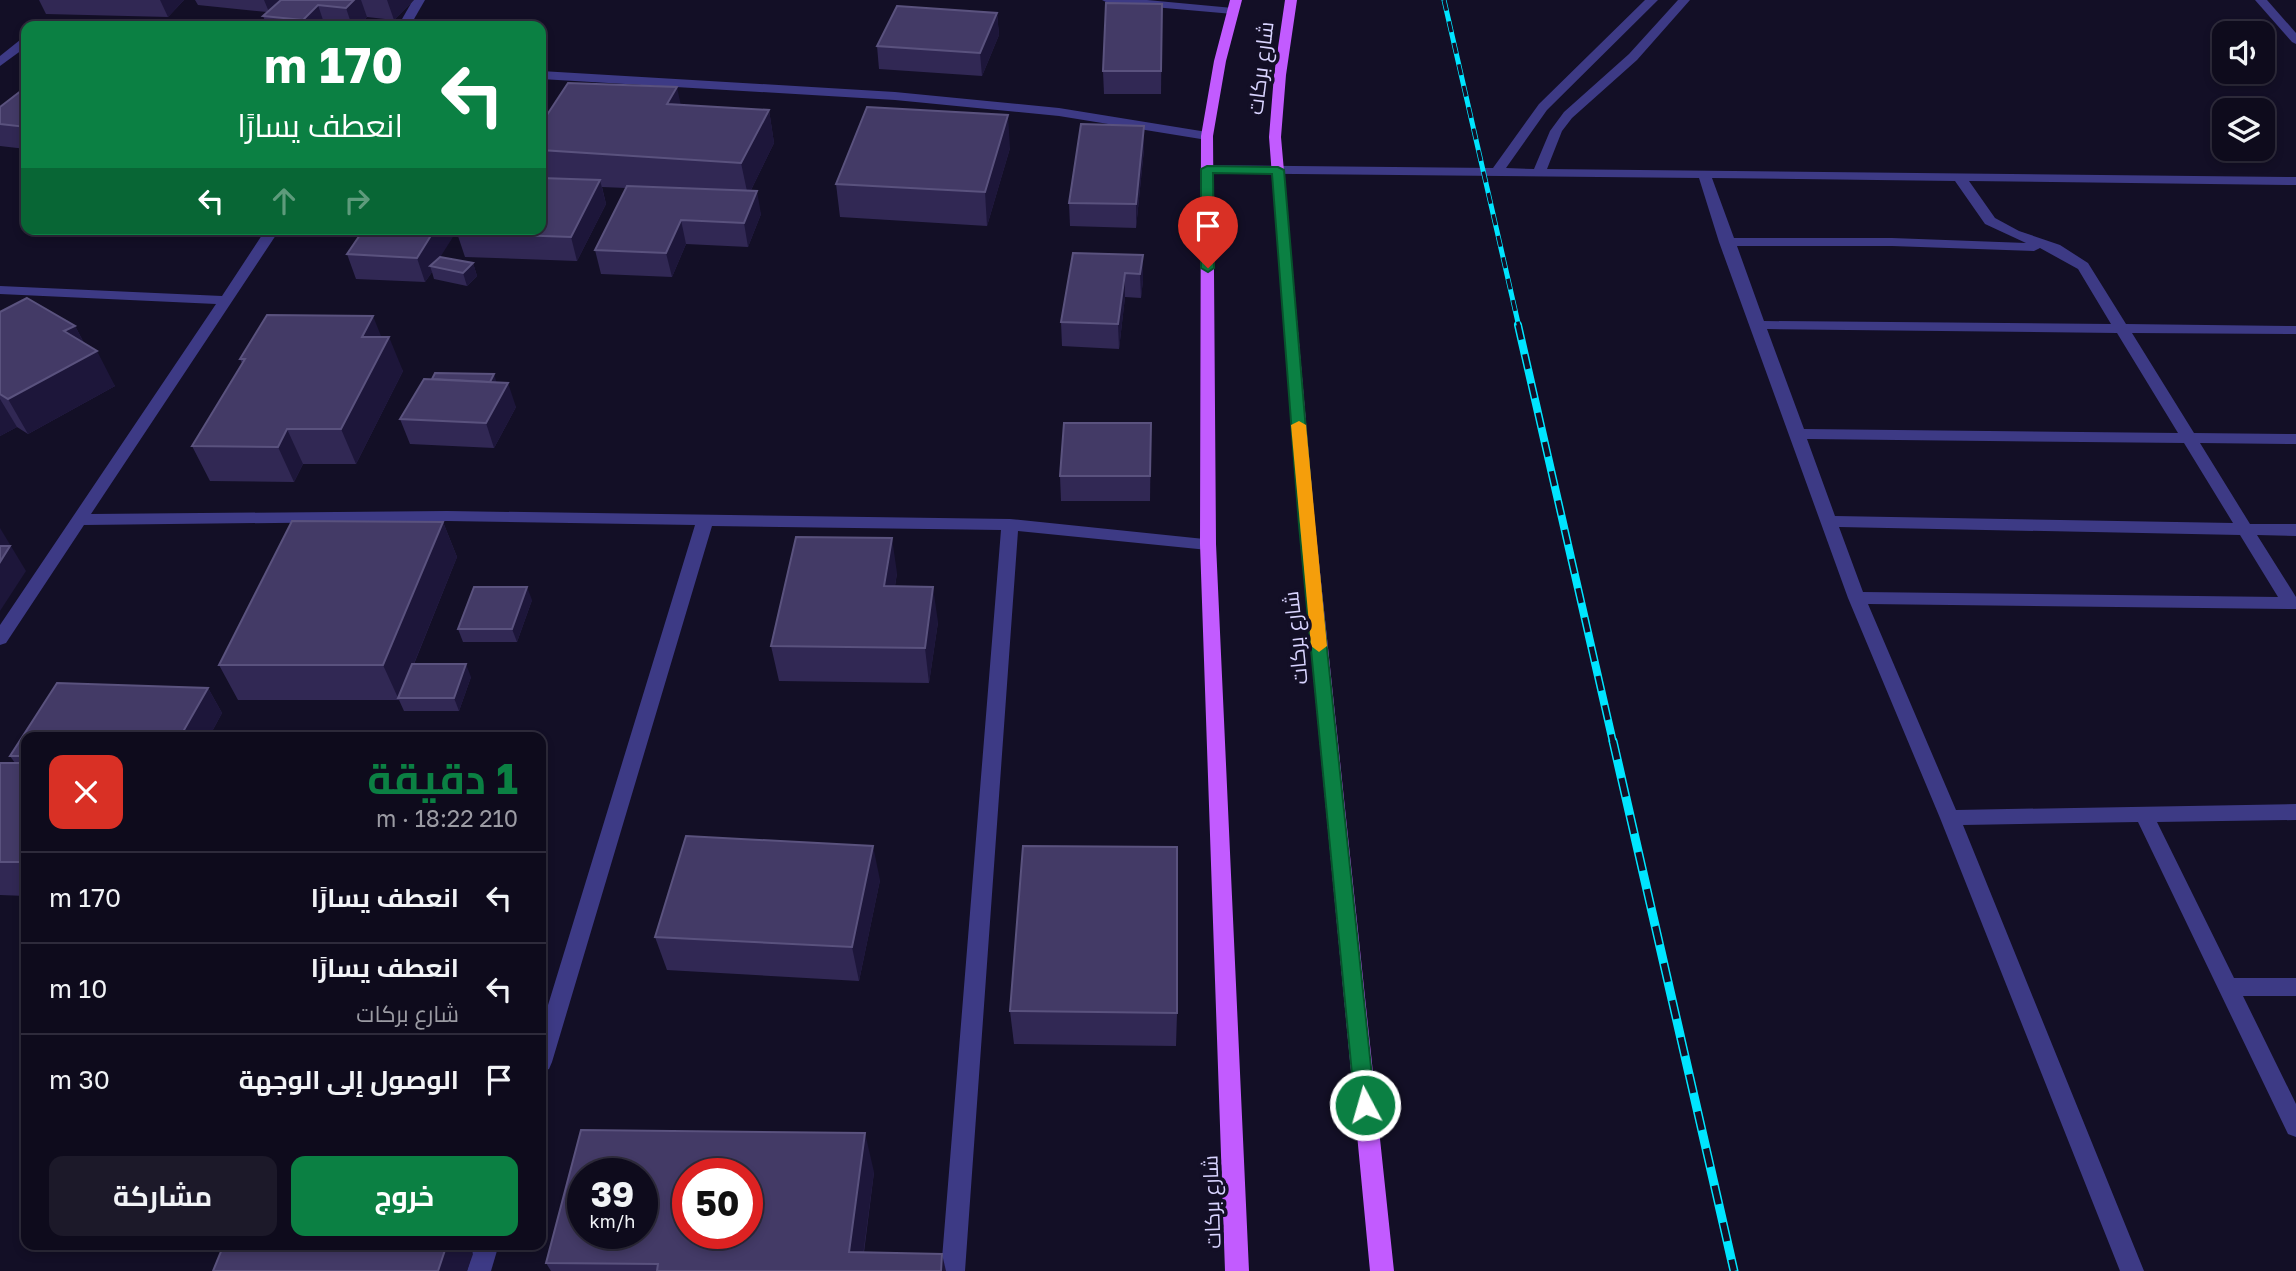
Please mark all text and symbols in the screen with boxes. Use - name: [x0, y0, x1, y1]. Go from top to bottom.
- street label: شارع بركات: [1241, 20, 1281, 116]
- map controls: [2212, 21, 2275, 161]
- button: sound: [2212, 21, 2275, 84]
- text: 170 m: [264, 35, 403, 94]
- icon: left: [427, 49, 518, 140]
- button: layers: [2212, 98, 2275, 161]
- text: انعطف يسارًا: [237, 106, 403, 144]
- icon: left: [192, 182, 230, 220]
- icon: ahead: [265, 182, 303, 220]
- icon: right: [338, 182, 376, 220]
- pin: [1178, 196, 1238, 268]
- icon: arrive: [1189, 207, 1227, 245]
- street label: شارع بركات: [1277, 590, 1315, 686]
- text: 1 دقيقة: [367, 753, 518, 803]
- button: close: [49, 755, 123, 829]
- text: 210 m · 18:22: [376, 804, 518, 832]
- icon: left: [480, 879, 518, 917]
- text: 170 m: [49, 882, 121, 913]
- text: انعطف يسارًا: [311, 882, 459, 913]
- text: انعطف يسارًا: [311, 952, 459, 983]
- icon: left: [480, 970, 518, 1008]
- text: 10 m: [49, 973, 107, 1004]
- text: شارع بركات: [356, 999, 459, 1027]
- icon: arrive: [480, 1061, 518, 1099]
- text: 30 m: [49, 1064, 110, 1095]
- text: الوصول إلى الوجهة: [239, 1064, 459, 1095]
- position arrow: [1328, 1068, 1402, 1142]
- street label: شارع بركات: [1196, 1155, 1228, 1249]
- button: مشاركة: [49, 1156, 277, 1236]
- button: خروج: [291, 1156, 518, 1236]
- speed limit sign: 50: [672, 1158, 763, 1249]
- text: 39: [591, 1173, 634, 1215]
- text: km/h: [590, 1210, 635, 1232]

